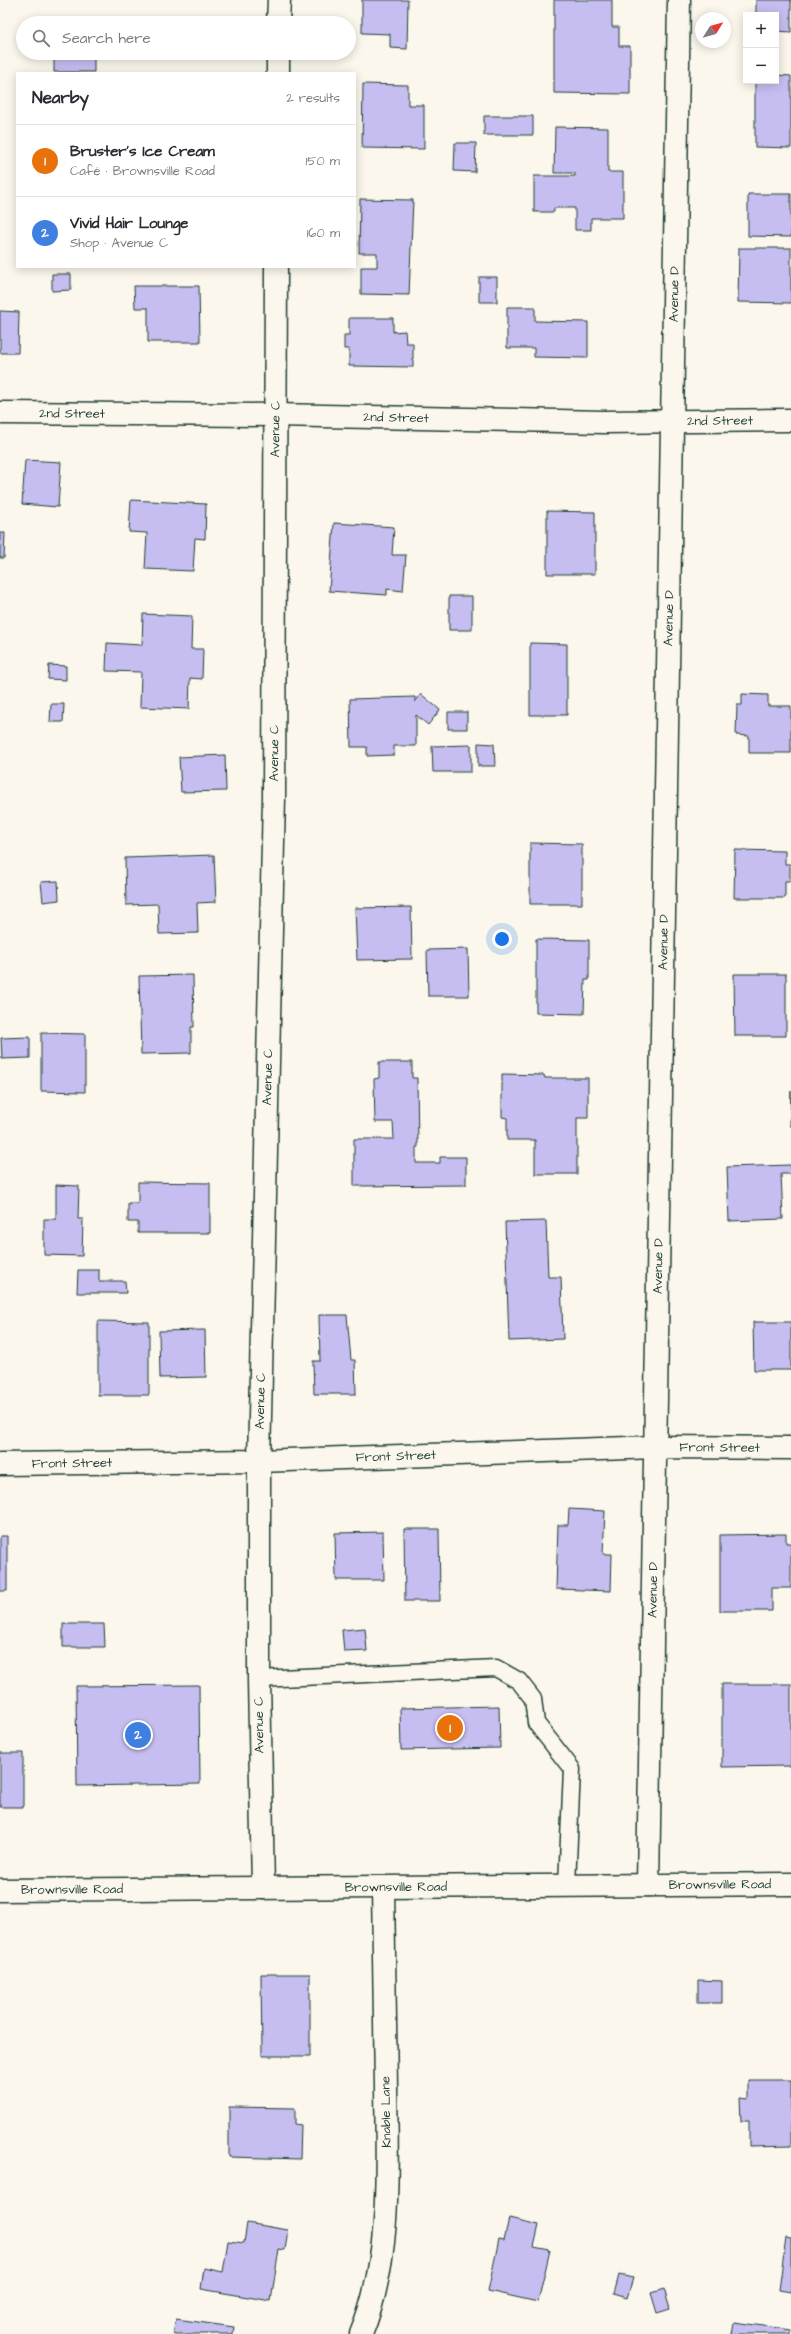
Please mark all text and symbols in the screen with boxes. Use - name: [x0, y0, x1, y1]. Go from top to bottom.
- north arrow: [695, 12, 731, 48]
- map controls: [743, 12, 779, 84]
- button: +: [743, 12, 779, 48]
- search box: [16, 16, 356, 60]
- icon: search: [30, 27, 52, 49]
- text: Search here: [62, 28, 151, 49]
- button: −: [743, 48, 779, 84]
- text: Nearby: [32, 86, 89, 110]
- text: 2 results: [286, 89, 340, 107]
- text: Bruster's Ice Cream: [70, 141, 215, 162]
- text: 1: [44, 152, 46, 170]
- text: 150 m: [306, 152, 340, 170]
- text: Café · Brownsville Road: [70, 162, 215, 180]
- text: Vivid Hair Lounge: [70, 213, 188, 234]
- text: 2: [41, 224, 49, 242]
- text: 160 m: [307, 224, 340, 242]
- text: Shop · Avenue C: [70, 234, 168, 252]
- street label: Avenue D: [665, 266, 684, 322]
- street label: Avenue C: [266, 401, 284, 458]
- street label: 2nd Street: [39, 404, 106, 423]
- street label: 2nd Street: [363, 408, 430, 427]
- street label: 2nd Street: [687, 411, 754, 430]
- street label: Avenue D: [659, 589, 678, 646]
- street label: Avenue C: [265, 725, 283, 782]
- street label: Avenue D: [654, 913, 673, 970]
- your location: [492, 929, 512, 949]
- street label: Avenue C: [258, 1049, 277, 1106]
- street label: Avenue D: [649, 1237, 668, 1294]
- street label: Avenue C: [251, 1372, 270, 1430]
- street label: Front Street: [679, 1438, 761, 1457]
- street label: Front Street: [355, 1446, 437, 1467]
- street label: Front Street: [32, 1454, 113, 1473]
- street label: Avenue D: [643, 1561, 662, 1618]
- street label: Avenue C: [250, 1697, 268, 1753]
- pin: 1: [437, 1713, 463, 1743]
- pin: 2: [125, 1720, 151, 1750]
- street label: Brownsville Road: [669, 1875, 772, 1894]
- street label: Brownsville Road: [345, 1878, 448, 1896]
- street label: Brownsville Road: [21, 1880, 124, 1899]
- street label: Knable Lane: [376, 2076, 396, 2148]

